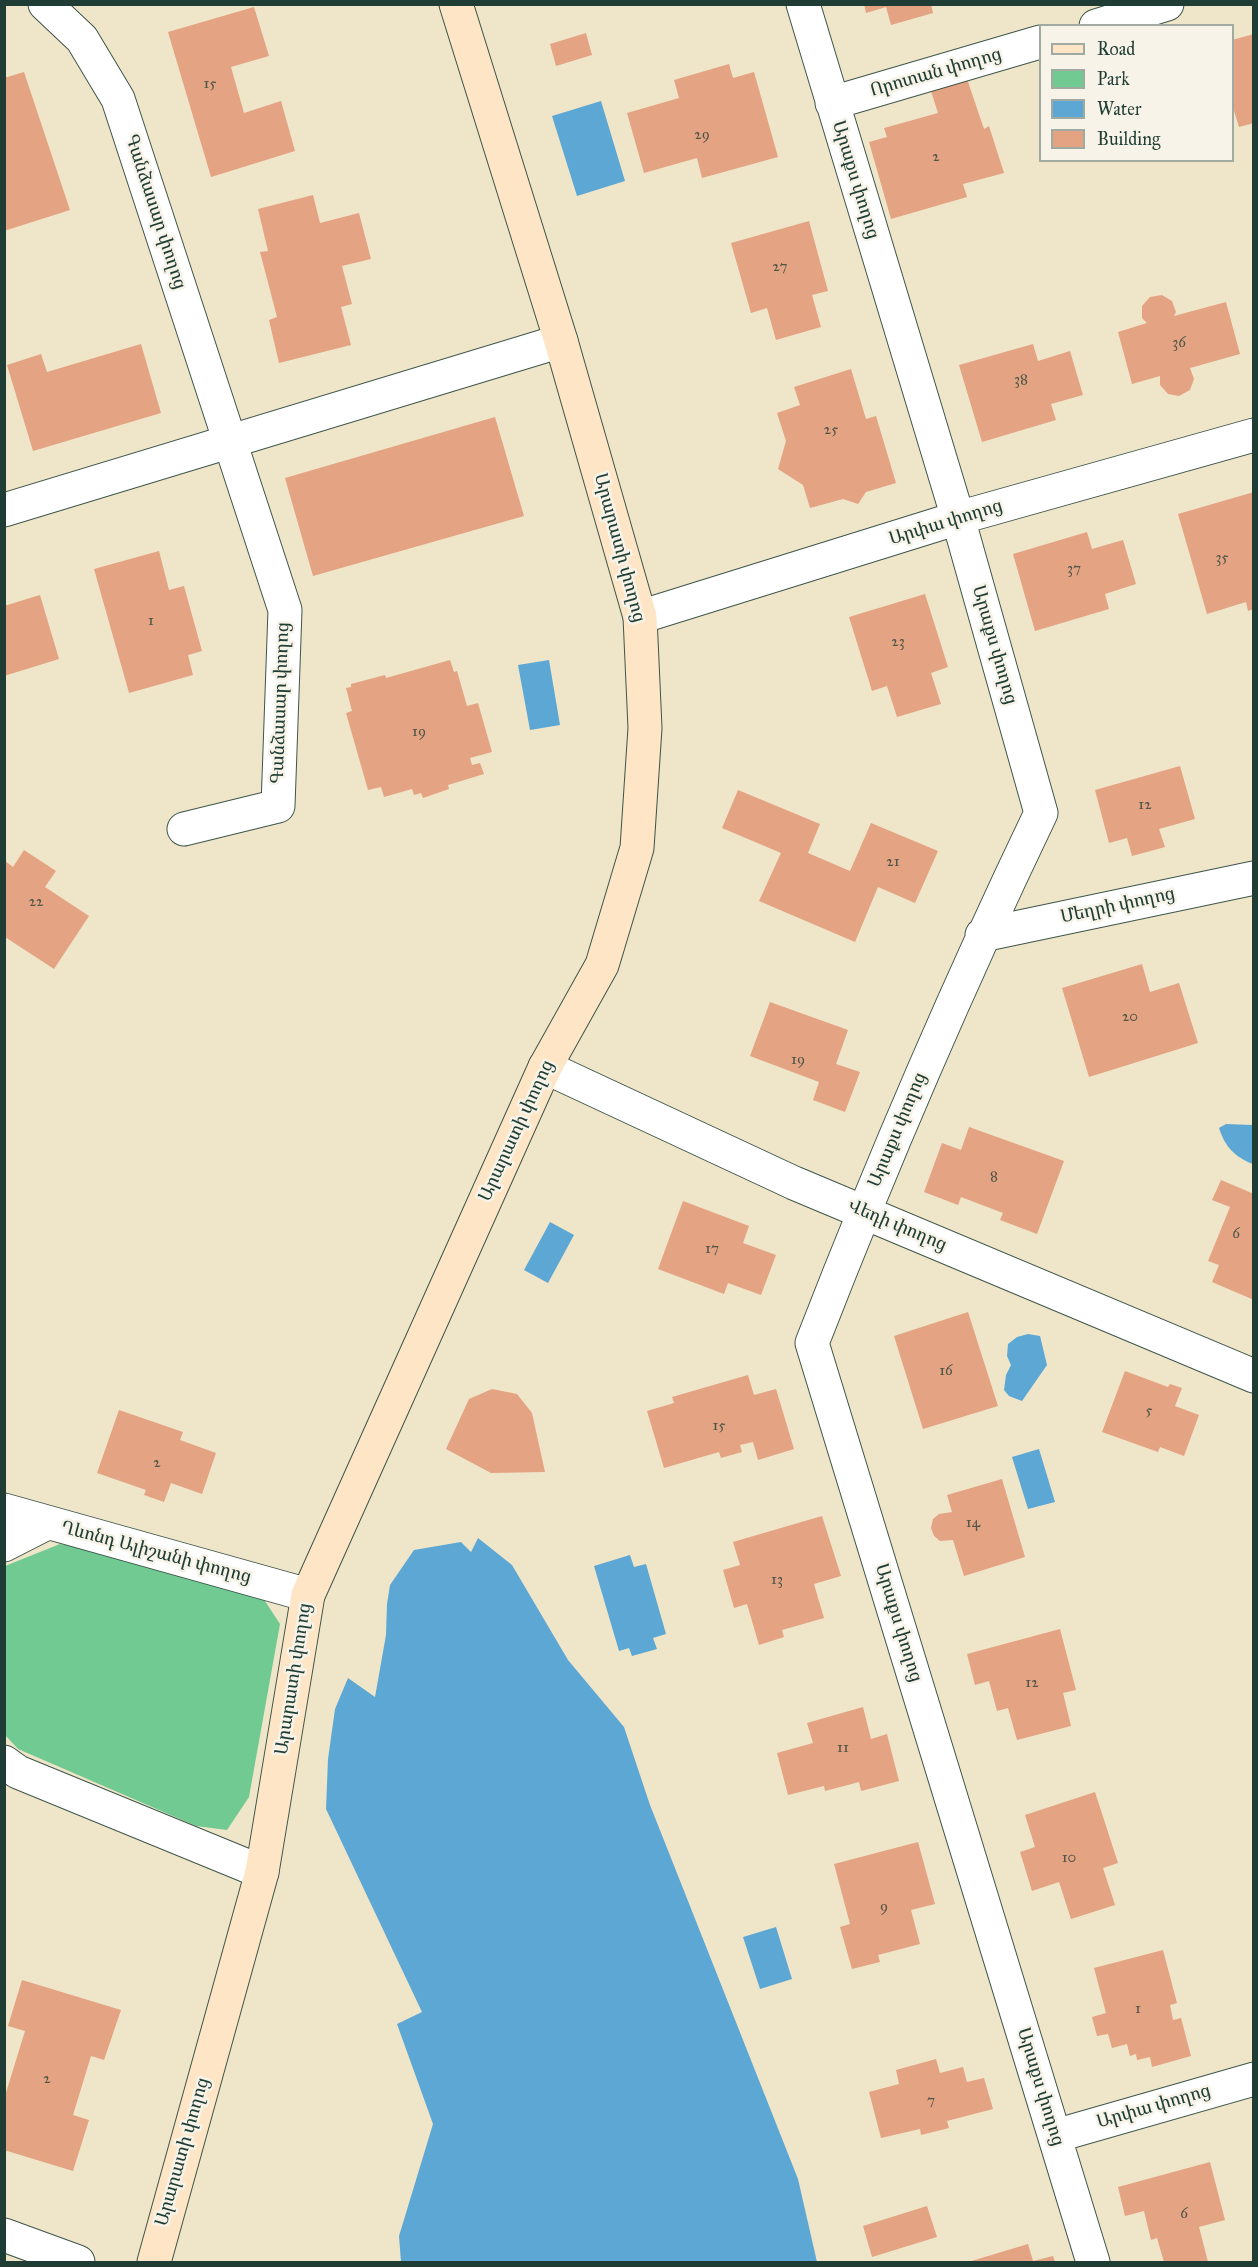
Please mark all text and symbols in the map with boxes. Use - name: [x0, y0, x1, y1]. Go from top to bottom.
- legend: [1039, 24, 1234, 162]
- text: Road: [1097, 38, 1135, 60]
- street label: Որոտան փողոց: [868, 44, 1004, 102]
- text: Park: [1097, 68, 1130, 90]
- house number: 15: [204, 75, 216, 93]
- text: Water: [1097, 98, 1141, 120]
- street label: Արաքս փողոց: [827, 118, 883, 242]
- house number: 29: [694, 126, 710, 144]
- text: Building: [1097, 128, 1160, 150]
- street label: Գանձասար փողոց: [120, 132, 190, 292]
- house number: 2: [932, 148, 940, 166]
- house number: 27: [772, 258, 788, 276]
- house number: 36: [1172, 334, 1186, 352]
- house number: 38: [1014, 371, 1028, 389]
- house number: 25: [824, 421, 838, 439]
- street label: Արարատի փողոց: [589, 471, 649, 625]
- street label: Արփա փողոց: [887, 496, 1005, 550]
- house number: 35: [1216, 549, 1228, 567]
- house number: 37: [1067, 560, 1081, 578]
- street label: Արաքս փողոց: [967, 583, 1021, 707]
- house number: 1: [148, 612, 154, 630]
- street label: Գանձասար փողոց: [267, 622, 295, 784]
- house number: 23: [891, 633, 905, 651]
- house number: 19: [412, 723, 426, 741]
- house number: 12: [1138, 796, 1152, 814]
- house number: 21: [886, 853, 900, 871]
- street label: Մեղրի փողոց: [1059, 883, 1177, 929]
- house number: 22: [29, 893, 43, 911]
- house number: 20: [1122, 1008, 1138, 1026]
- house number: 19: [791, 1051, 805, 1069]
- street label: Արարատի փողոց: [475, 1057, 559, 1205]
- street label: Արաքս փողոց: [864, 1069, 932, 1191]
- house number: 8: [990, 1168, 998, 1186]
- street label: Վեդի փողոց: [844, 1195, 950, 1257]
- house number: 6: [1232, 1225, 1240, 1243]
- house number: 17: [705, 1240, 719, 1258]
- house number: 16: [939, 1362, 953, 1380]
- house number: 5: [1146, 1402, 1152, 1420]
- house number: 15: [713, 1417, 725, 1435]
- house number: 2: [153, 1454, 161, 1472]
- house number: 14: [966, 1514, 980, 1532]
- street label: Ղևոնդ Ալիշանի փողոց: [59, 1517, 253, 1589]
- street label: Արաքս փողոց: [870, 1561, 926, 1685]
- house number: 13: [771, 1571, 783, 1589]
- street label: Արարատի փողոց: [271, 1602, 317, 1756]
- house number: 12: [1025, 1674, 1039, 1692]
- house number: 11: [837, 1739, 849, 1757]
- house number: 10: [1062, 1849, 1076, 1867]
- house number: 9: [880, 1898, 888, 1916]
- house number: 1: [1135, 2000, 1141, 2018]
- street label: Արաքս փողոց: [1012, 2025, 1068, 2149]
- house number: 2: [43, 2070, 51, 2088]
- street label: Արարատի փողոց: [151, 2075, 215, 2229]
- street label: Արփա փողոց: [1095, 2080, 1213, 2134]
- house number: 7: [927, 2092, 935, 2110]
- house number: 6: [1180, 2205, 1188, 2223]

